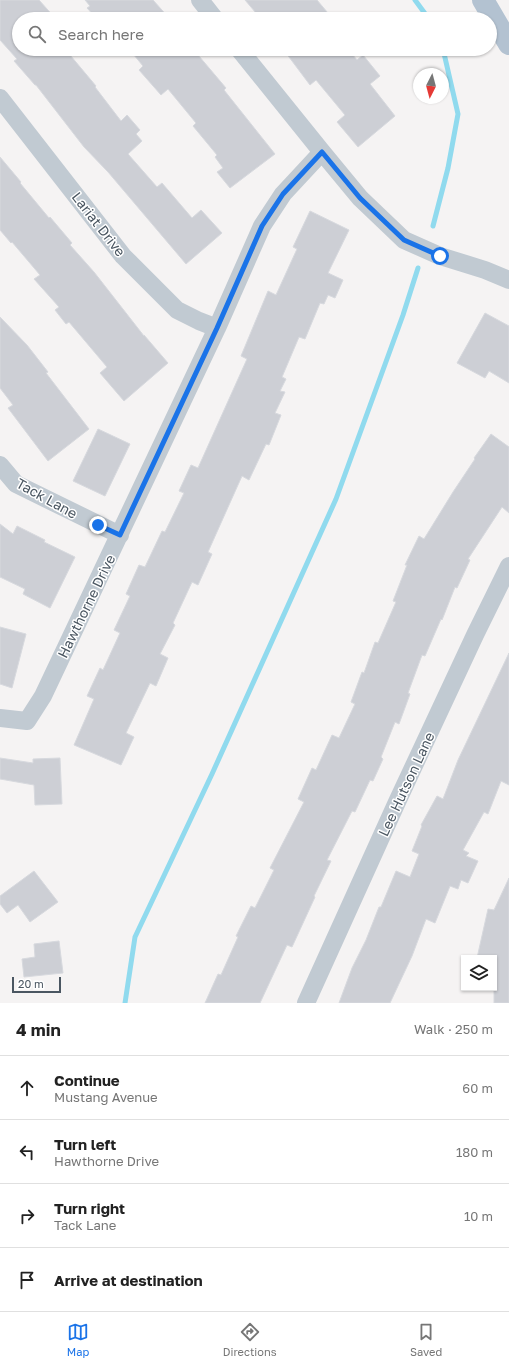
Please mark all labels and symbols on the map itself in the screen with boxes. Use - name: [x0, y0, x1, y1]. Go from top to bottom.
- north arrow: [413, 68, 449, 104]
- street label: Lariat Drive: [69, 189, 129, 259]
- route start: [431, 247, 449, 265]
- street label: Tack Lane: [14, 474, 80, 522]
- route end: [89, 516, 107, 534]
- street label: Hawthorne Drive: [54, 551, 118, 661]
- street label: Lee Hutson Lane: [374, 729, 438, 839]
- scale bar: [12, 975, 61, 994]

